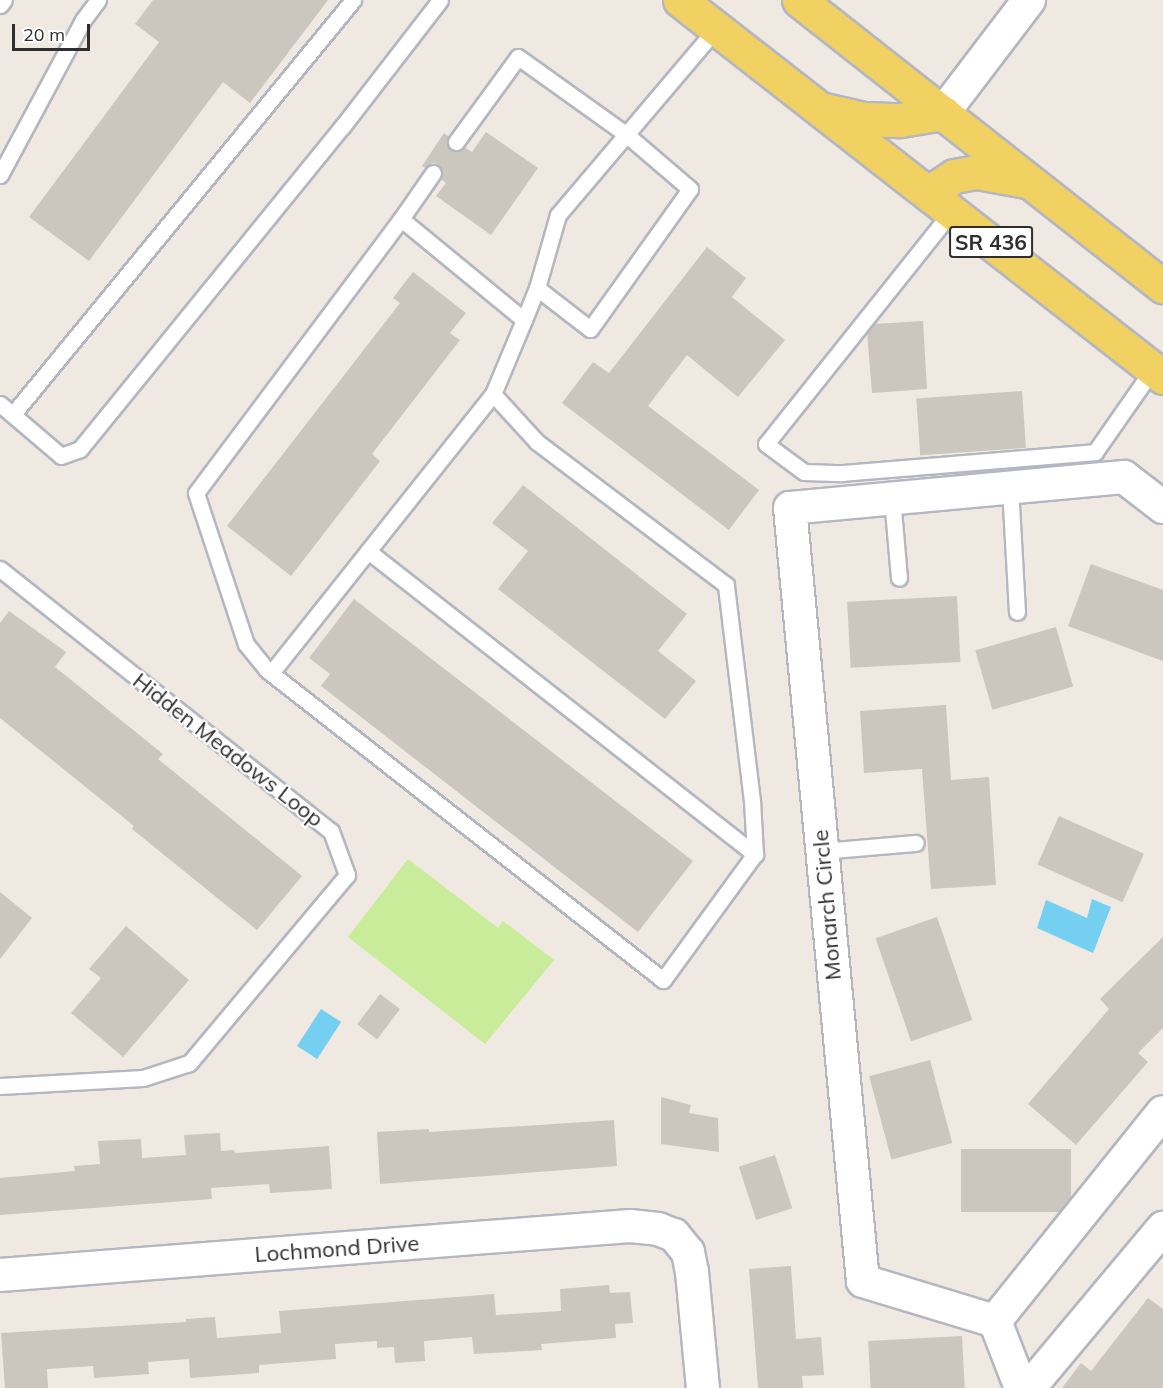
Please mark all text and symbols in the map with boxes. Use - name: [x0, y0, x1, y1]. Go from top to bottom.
- scale bar: [15, 12, 93, 50]
- text: 20 m: [23, 23, 65, 46]
- road number: SR 436: [949, 224, 1033, 260]
- street label: Hidden Meadows Loop: [127, 667, 329, 833]
- street label: Monarch Circle: [807, 829, 847, 981]
- street label: Lochmond Drive: [254, 1230, 420, 1268]

